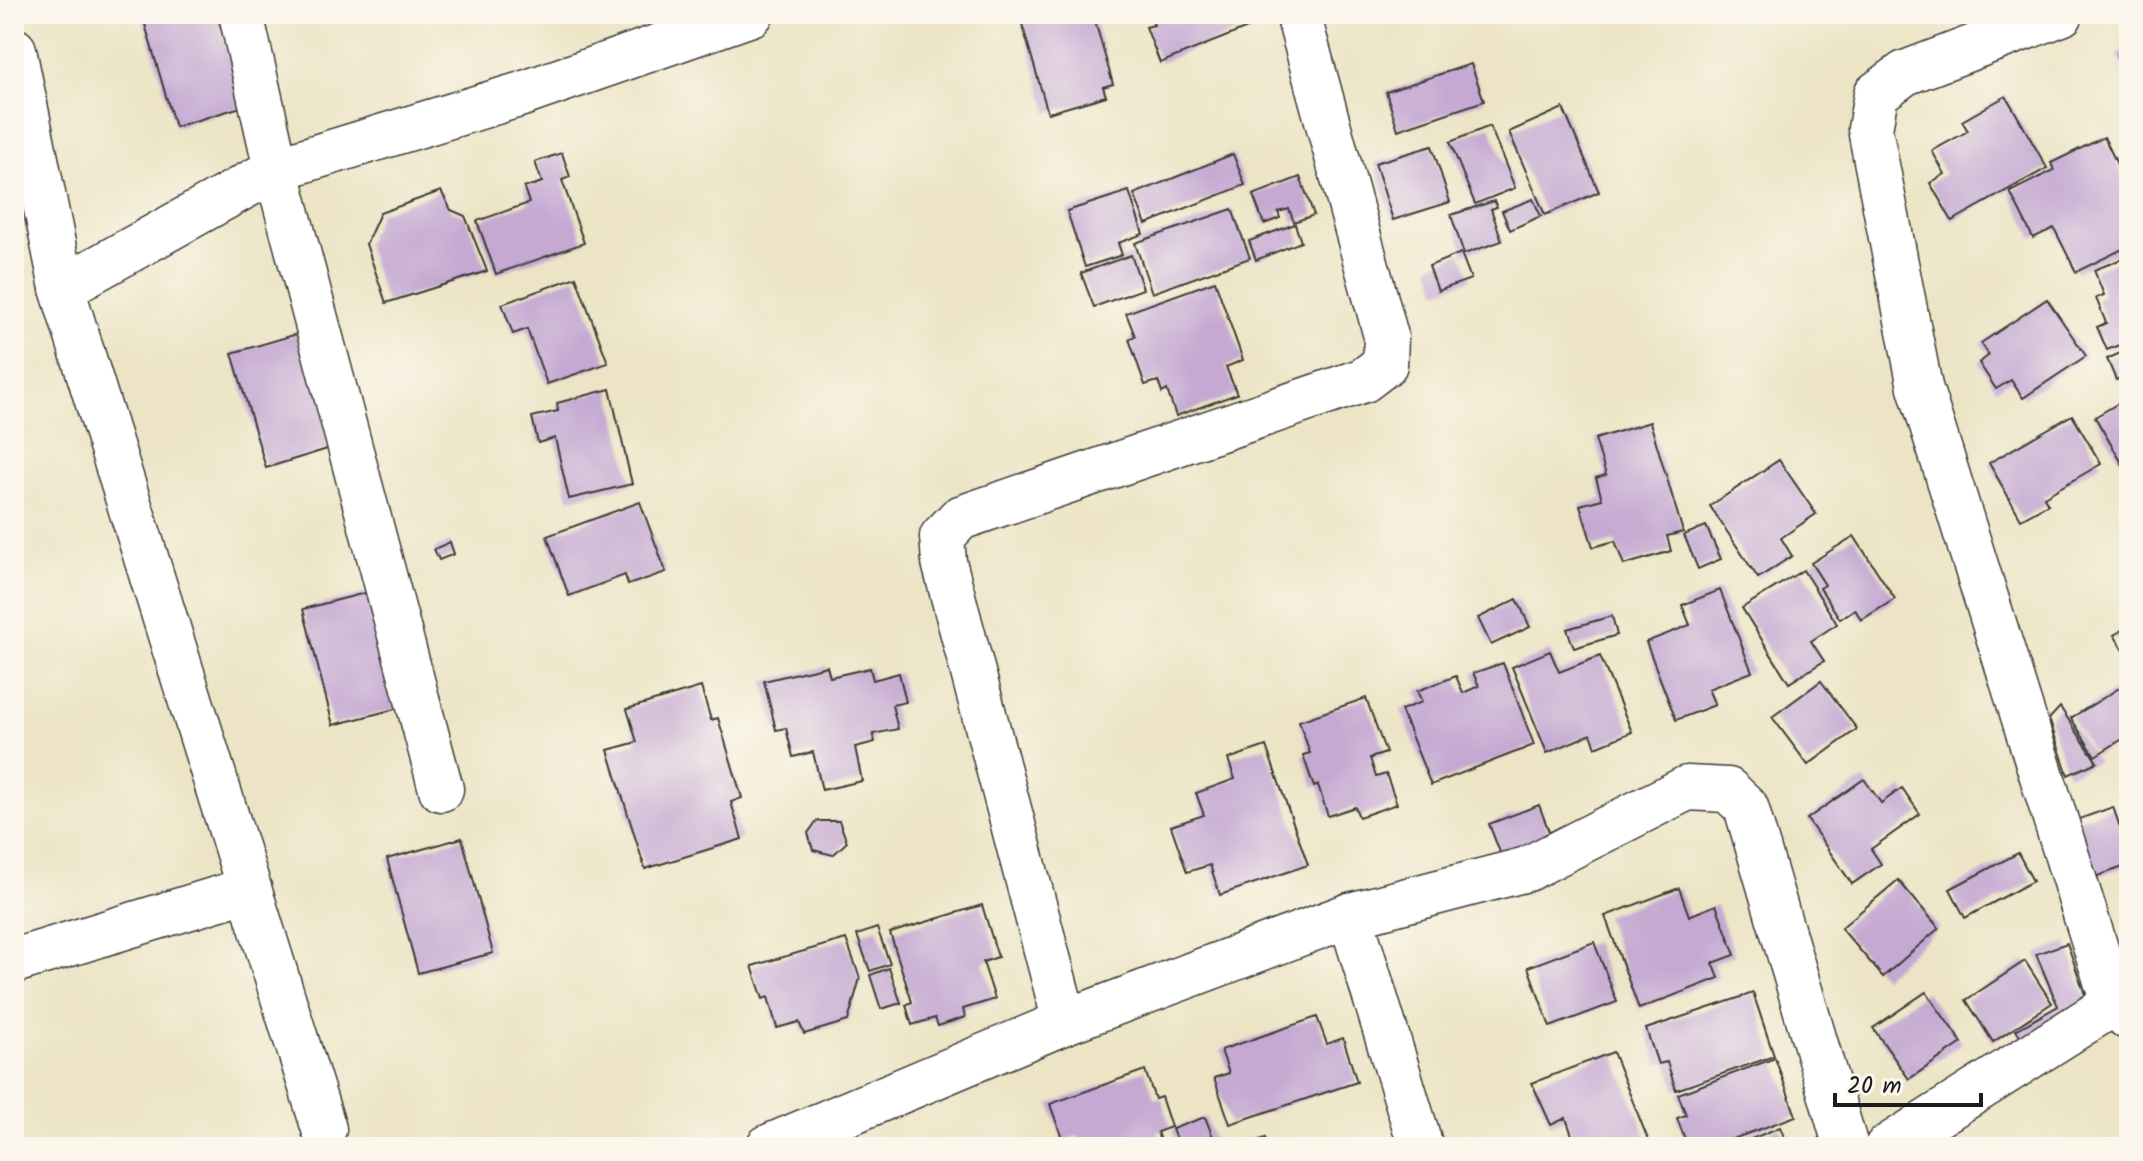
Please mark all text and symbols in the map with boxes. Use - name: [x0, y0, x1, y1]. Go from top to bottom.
- scale bar: [1835, 1057, 1981, 1107]
- text: 20 m: [1847, 1067, 1902, 1106]

